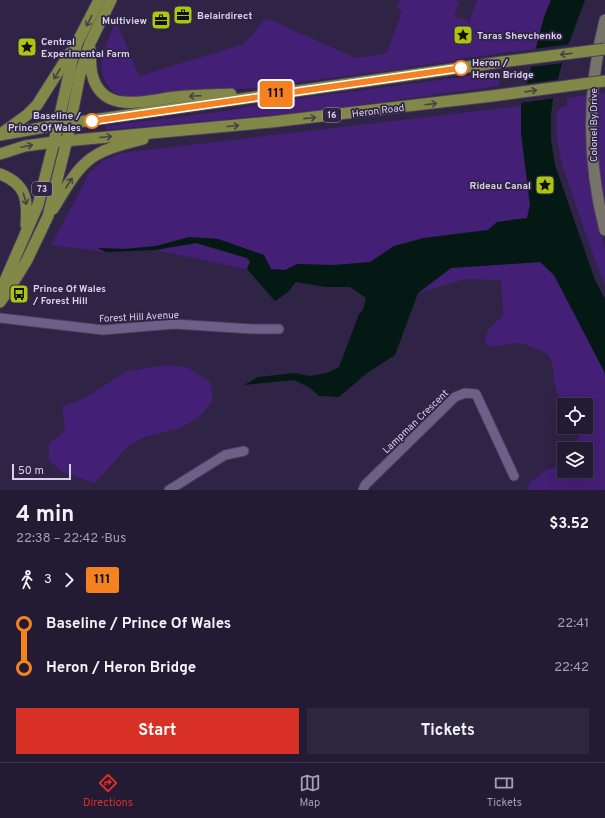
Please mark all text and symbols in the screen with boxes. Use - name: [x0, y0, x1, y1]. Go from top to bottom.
- office icon: Belairdirect: [172, 4, 194, 26]
- office icon: Multiview: [150, 9, 172, 31]
- place label: Belairdirect: [197, 10, 252, 23]
- one-way arrow: [85, 14, 92, 26]
- place label: Multiview: [102, 15, 148, 28]
- place icon: Taras Shevchenko: [452, 24, 474, 46]
- place label: Taras Shevchenko: [477, 30, 562, 43]
- place icon: Central Experimental Farm: [16, 36, 38, 58]
- place label: Central Experimental Farm: [41, 36, 130, 61]
- one-way arrow: [560, 50, 573, 58]
- place label: Heron / Heron Bridge: [472, 57, 534, 82]
- marker: Heron / Heron Bridge: [453, 60, 469, 76]
- one-way arrow: [53, 68, 61, 80]
- line badge: 111: [253, 81, 299, 107]
- text: 111: [268, 85, 284, 102]
- one-way arrow: [524, 87, 537, 95]
- street label: Colonel By Drive: [588, 88, 601, 162]
- one-way arrow: [189, 92, 202, 100]
- one-way arrow: [424, 100, 437, 107]
- street label: Heron Road: [351, 102, 405, 121]
- road number: 16: [323, 108, 341, 122]
- place label: Baseline / Prince Of Wales: [8, 110, 82, 135]
- marker: Baseline / Prince Of Wales: [84, 113, 100, 129]
- one-way arrow: [303, 114, 316, 122]
- one-way arrow: [226, 122, 239, 129]
- one-way arrow: [99, 134, 112, 141]
- one-way arrow: [20, 142, 33, 150]
- place icon: Rideau Canal: [534, 174, 556, 196]
- one-way arrow: [65, 178, 73, 189]
- place label: Rideau Canal: [470, 180, 531, 193]
- road number: 73: [32, 182, 52, 196]
- one-way arrow: [22, 192, 29, 205]
- bus stop icon: Prince Of Wales / Forest Hill: [8, 283, 30, 305]
- place label: Prince Of Wales / Forest Hill: [32, 283, 106, 308]
- street label: Forest Hill Avenue: [99, 309, 179, 326]
- street label: Lampman Crescent: [380, 387, 452, 457]
- map controls: [557, 398, 593, 478]
- button: locate: [557, 398, 593, 434]
- button: layers: [557, 442, 593, 478]
- scale bar: [12, 462, 71, 481]
- text: 50 m: [18, 464, 44, 478]
- text: 4 min: [16, 502, 74, 529]
- text: $3.52: [549, 515, 589, 534]
- text: 22:38 – 22:42 · Bus: [16, 531, 126, 547]
- icon: walk: [16, 569, 38, 591]
- icon: forward: [58, 569, 80, 591]
- text: 111: [94, 571, 111, 588]
- text: 3: [44, 572, 52, 588]
- text: Baseline / Prince Of Wales: [46, 615, 231, 634]
- text: 22:41: [557, 616, 589, 632]
- text: Heron / Heron Bridge: [46, 659, 196, 678]
- text: 22:42: [554, 660, 589, 676]
- button: Start: [16, 708, 299, 754]
- button: Tickets: [307, 708, 589, 754]
- tab: Directions: [83, 772, 133, 810]
- tab: Map: [299, 772, 321, 810]
- tab: Tickets: [487, 772, 522, 810]

